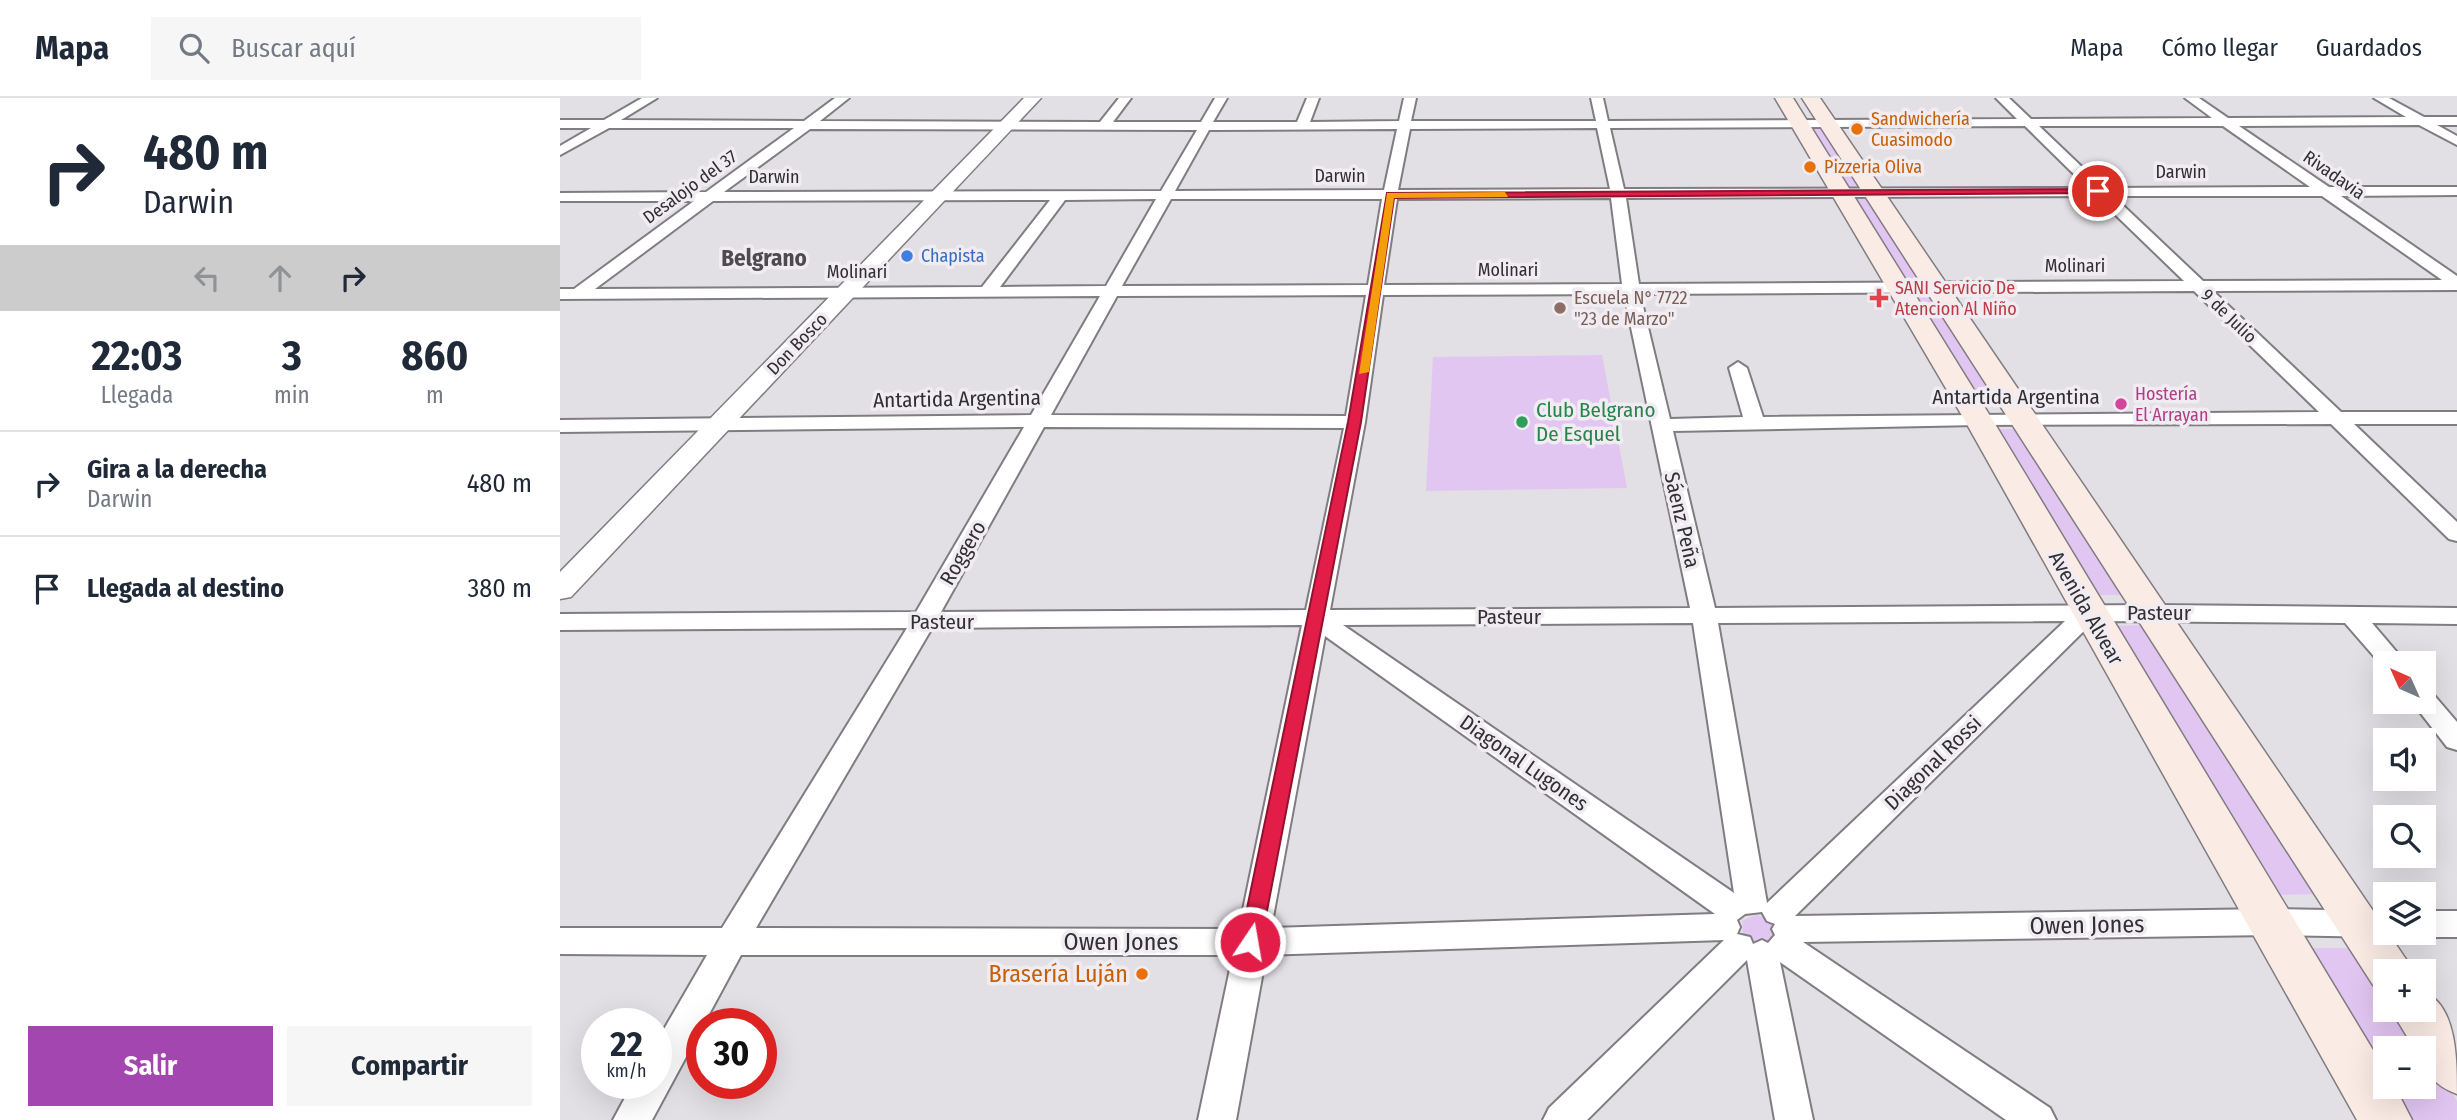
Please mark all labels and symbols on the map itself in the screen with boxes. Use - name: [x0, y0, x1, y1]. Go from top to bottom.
- place label: Sandwichería Cuasimodo: [1871, 108, 1970, 151]
- marker: Sandwichería Cuasimodo: [1849, 121, 1865, 137]
- street label: Desalojo del 37: [639, 146, 741, 228]
- street label: Rivadavia: [2299, 146, 2369, 204]
- place label: Pizzeria Oliva: [1824, 156, 1922, 178]
- marker: Pizzeria Oliva: [1802, 159, 1818, 175]
- pin: [2068, 161, 2128, 221]
- street label: Darwin: [2155, 161, 2207, 183]
- street label: Darwin: [1314, 165, 1366, 187]
- street label: Darwin: [748, 166, 800, 188]
- district label: Belgrano: [721, 244, 807, 272]
- place label: Chapista: [921, 245, 985, 267]
- marker: Chapista: [899, 248, 915, 264]
- street label: Molinari: [2045, 255, 2105, 277]
- street label: Molinari: [1478, 259, 1538, 281]
- street label: Molinari: [827, 261, 887, 283]
- place label: SANI Servicio De Atencion Al Niño: [1895, 277, 2017, 320]
- street label: 9 de Julio: [2197, 284, 2261, 348]
- place label: Escuela N° 7722 "23 de Marzo": [1574, 287, 1688, 330]
- marker: SANI Servicio De Atencion Al Niño: [1869, 288, 1889, 308]
- marker: Escuela N° 7722 "23 de Marzo": [1552, 300, 1568, 316]
- street label: Don Bosco: [762, 308, 832, 380]
- place label: Hostería El Arrayan: [2135, 383, 2208, 426]
- street label: Antartida Argentina: [1932, 384, 2100, 410]
- street label: Antartida Argentina: [873, 385, 1041, 413]
- marker: Hostería El Arrayan: [2113, 396, 2129, 412]
- place label: Club Belgrano De Esquel: [1536, 397, 1655, 447]
- marker: Club Belgrano De Esquel: [1514, 414, 1530, 430]
- street label: Sáenz Peña: [1658, 470, 1706, 570]
- street label: Roggero: [934, 516, 992, 590]
- street label: Avenida Alvear: [2043, 547, 2129, 670]
- street label: Pasteur: [2127, 600, 2192, 626]
- street label: Pasteur: [1477, 604, 1542, 630]
- street label: Pasteur: [910, 609, 975, 635]
- north arrow: [2373, 651, 2436, 714]
- street label: Diagonal Lugones: [1455, 709, 1593, 817]
- street label: Diagonal Rossi: [1879, 710, 1987, 816]
- position arrow: [1213, 905, 1287, 979]
- street label: Owen Jones: [2029, 910, 2145, 940]
- street label: Owen Jones: [1064, 928, 1178, 956]
- place label: Brasería Luján: [988, 960, 1128, 988]
- marker: Brasería Luján: [1134, 966, 1150, 982]
- speed limit sign: 30: [686, 1008, 777, 1099]

